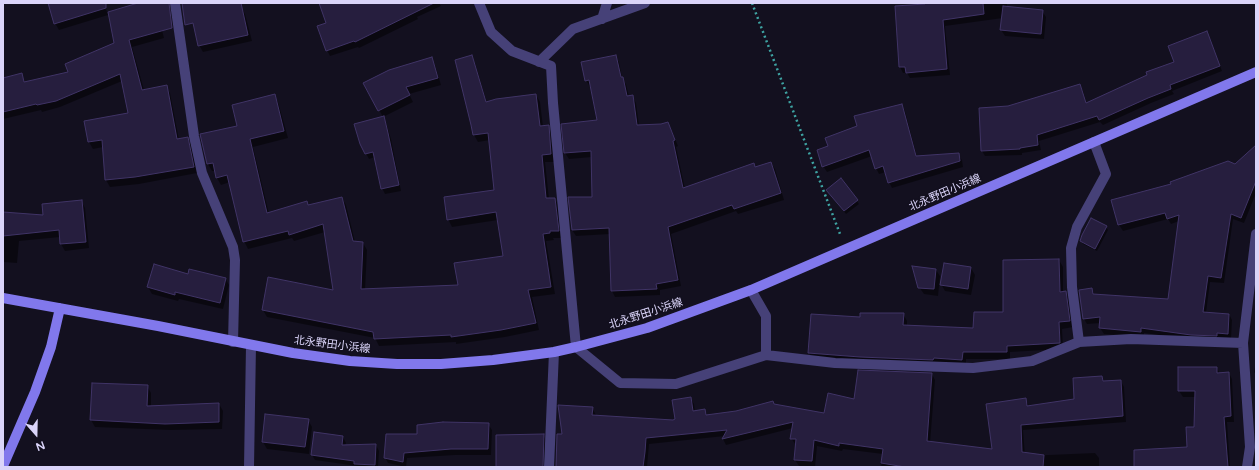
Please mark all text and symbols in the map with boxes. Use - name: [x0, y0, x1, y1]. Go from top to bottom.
- street label: 北永野田小浜線: [907, 172, 983, 214]
- street label: 北永野田小浜線: [607, 296, 685, 332]
- street label: 北永野田小浜線: [293, 334, 371, 356]
- north arrow: [16, 414, 56, 454]
- text: N: [34, 438, 47, 453]

